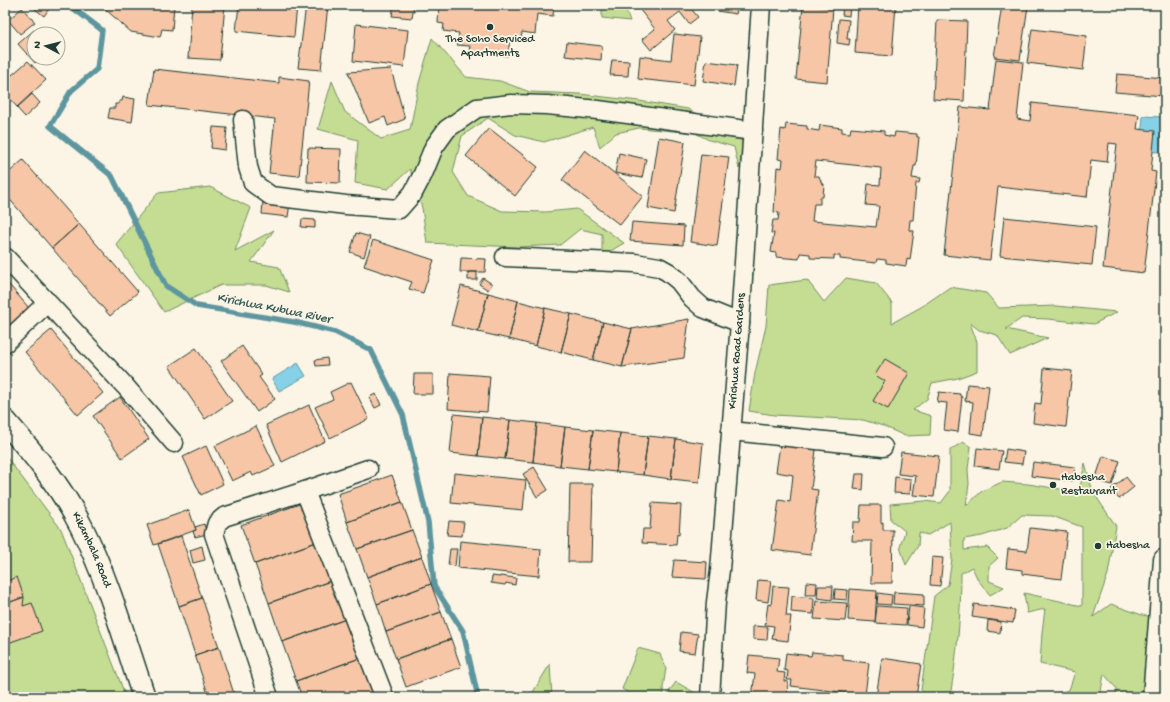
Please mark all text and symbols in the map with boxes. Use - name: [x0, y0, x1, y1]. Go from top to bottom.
- marker: The Soho Serviced Apartments: [485, 22, 495, 32]
- north arrow: [26, 26, 66, 66]
- place label: The Soho Serviced Apartments: [445, 33, 535, 61]
- text: N: [32, 41, 44, 49]
- water label: Kirichwa Kubwa River: [215, 291, 335, 328]
- street label: Kirichwa Road Gardens: [726, 292, 749, 410]
- place label: Habesha Restaurant: [1061, 471, 1118, 499]
- marker: Habesha Restaurant: [1048, 480, 1058, 490]
- street label: Kikambala Road: [68, 510, 114, 591]
- place label: Habesha: [1106, 539, 1150, 553]
- marker: Habesha: [1093, 541, 1103, 551]

